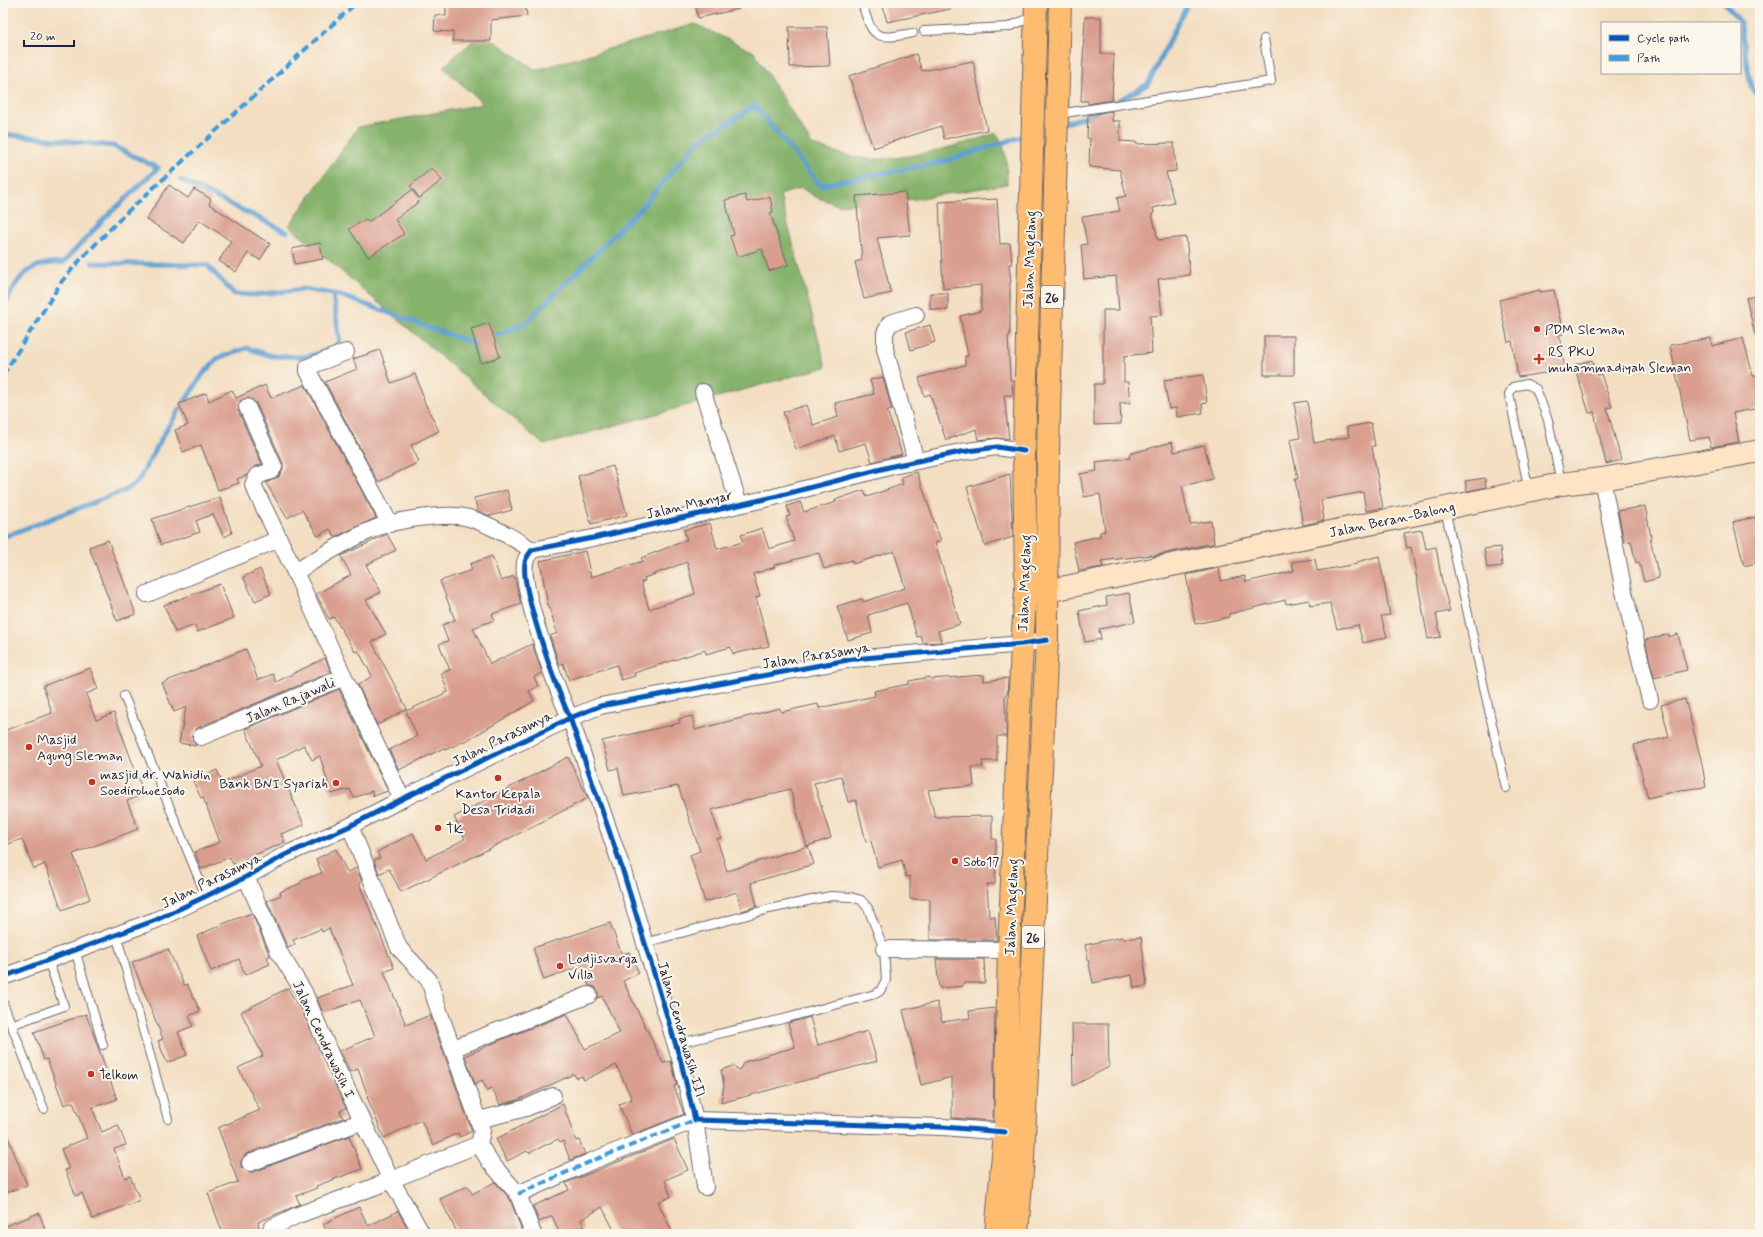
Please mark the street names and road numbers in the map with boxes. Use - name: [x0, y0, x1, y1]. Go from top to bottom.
- street label: Jalan Magelang: [1019, 210, 1043, 308]
- road number: 26: [1041, 286, 1063, 308]
- street label: Jalan Manyar: [644, 486, 734, 524]
- street label: Jalan Beran-Balong: [1328, 498, 1457, 542]
- street label: Jalan Magelang: [1014, 534, 1038, 632]
- street label: Jalan Parasamya: [761, 638, 872, 673]
- street label: Jalan Rajawali: [243, 674, 338, 728]
- street label: Jalan Parasamya: [449, 707, 556, 771]
- street label: Jalan Parasamya: [158, 849, 265, 913]
- street label: Jalan Magelang: [1001, 858, 1025, 956]
- road number: 26: [1022, 926, 1044, 948]
- street label: Jalan Cendrawasih III: [653, 959, 709, 1099]
- street label: Jalan Cendrawasih I: [288, 978, 358, 1101]

